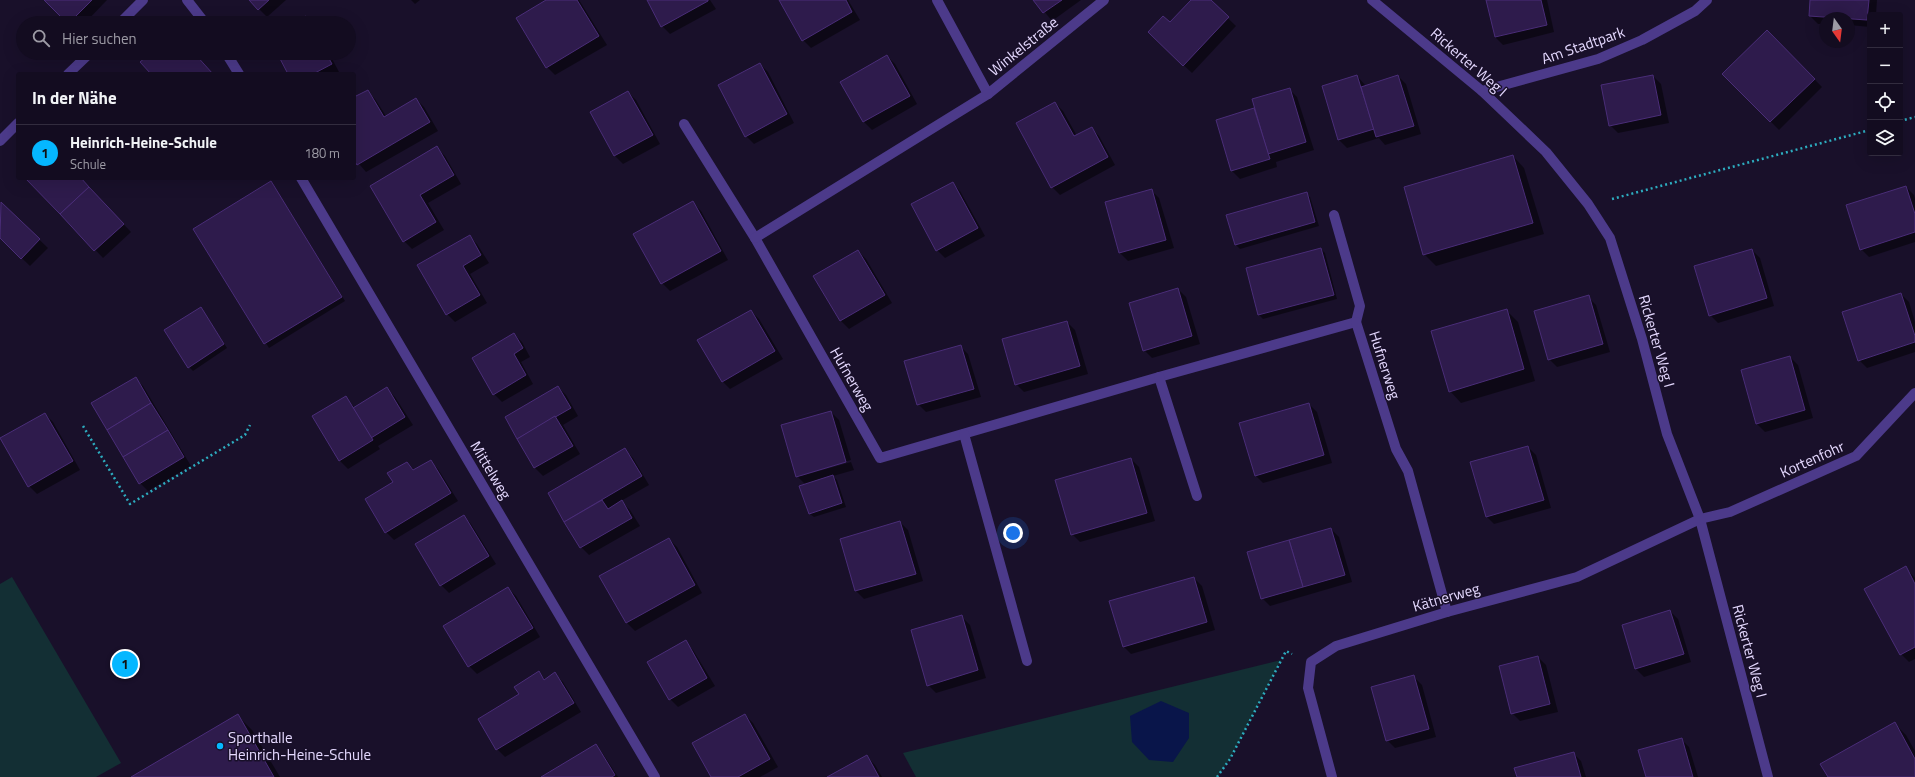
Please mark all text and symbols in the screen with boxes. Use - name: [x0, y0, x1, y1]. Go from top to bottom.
- street label: Winkelstraße: [983, 11, 1063, 81]
- north arrow: [1819, 12, 1855, 48]
- map controls: [1867, 12, 1903, 156]
- button: +: [1867, 12, 1903, 48]
- search box: [16, 16, 356, 60]
- street label: Am Stadtpark: [1538, 20, 1628, 70]
- street label: Rickerter Weg I: [1425, 22, 1513, 102]
- icon: search: [30, 27, 52, 49]
- text: Hier suchen: [62, 27, 137, 50]
- button: −: [1867, 48, 1903, 84]
- button: locate: [1867, 84, 1903, 120]
- text: In der Nähe: [32, 85, 117, 111]
- button: layers: [1867, 120, 1903, 156]
- text: Heinrich-Heine-Schule: [70, 131, 217, 154]
- text: 1: [41, 143, 49, 163]
- text: 180 m: [304, 143, 340, 163]
- text: Schule: [70, 154, 106, 174]
- street label: Rickerter Weg I: [1633, 292, 1681, 390]
- street label: Hufnerweg: [1363, 328, 1407, 402]
- street label: Hufnerweg: [824, 343, 880, 416]
- street label: Kortenfohr: [1776, 435, 1848, 483]
- street label: Mittelweg: [465, 437, 518, 504]
- your location: [1003, 523, 1023, 543]
- street label: Kätnerweg: [1410, 576, 1483, 618]
- street label: Rickerter Weg I: [1727, 602, 1773, 700]
- pin: 1: [112, 649, 138, 679]
- place label: Sporthalle Heinrich-Heine-Schule: [228, 726, 371, 766]
- marker: Sporthalle Heinrich-Heine-Schule: [215, 741, 225, 751]

